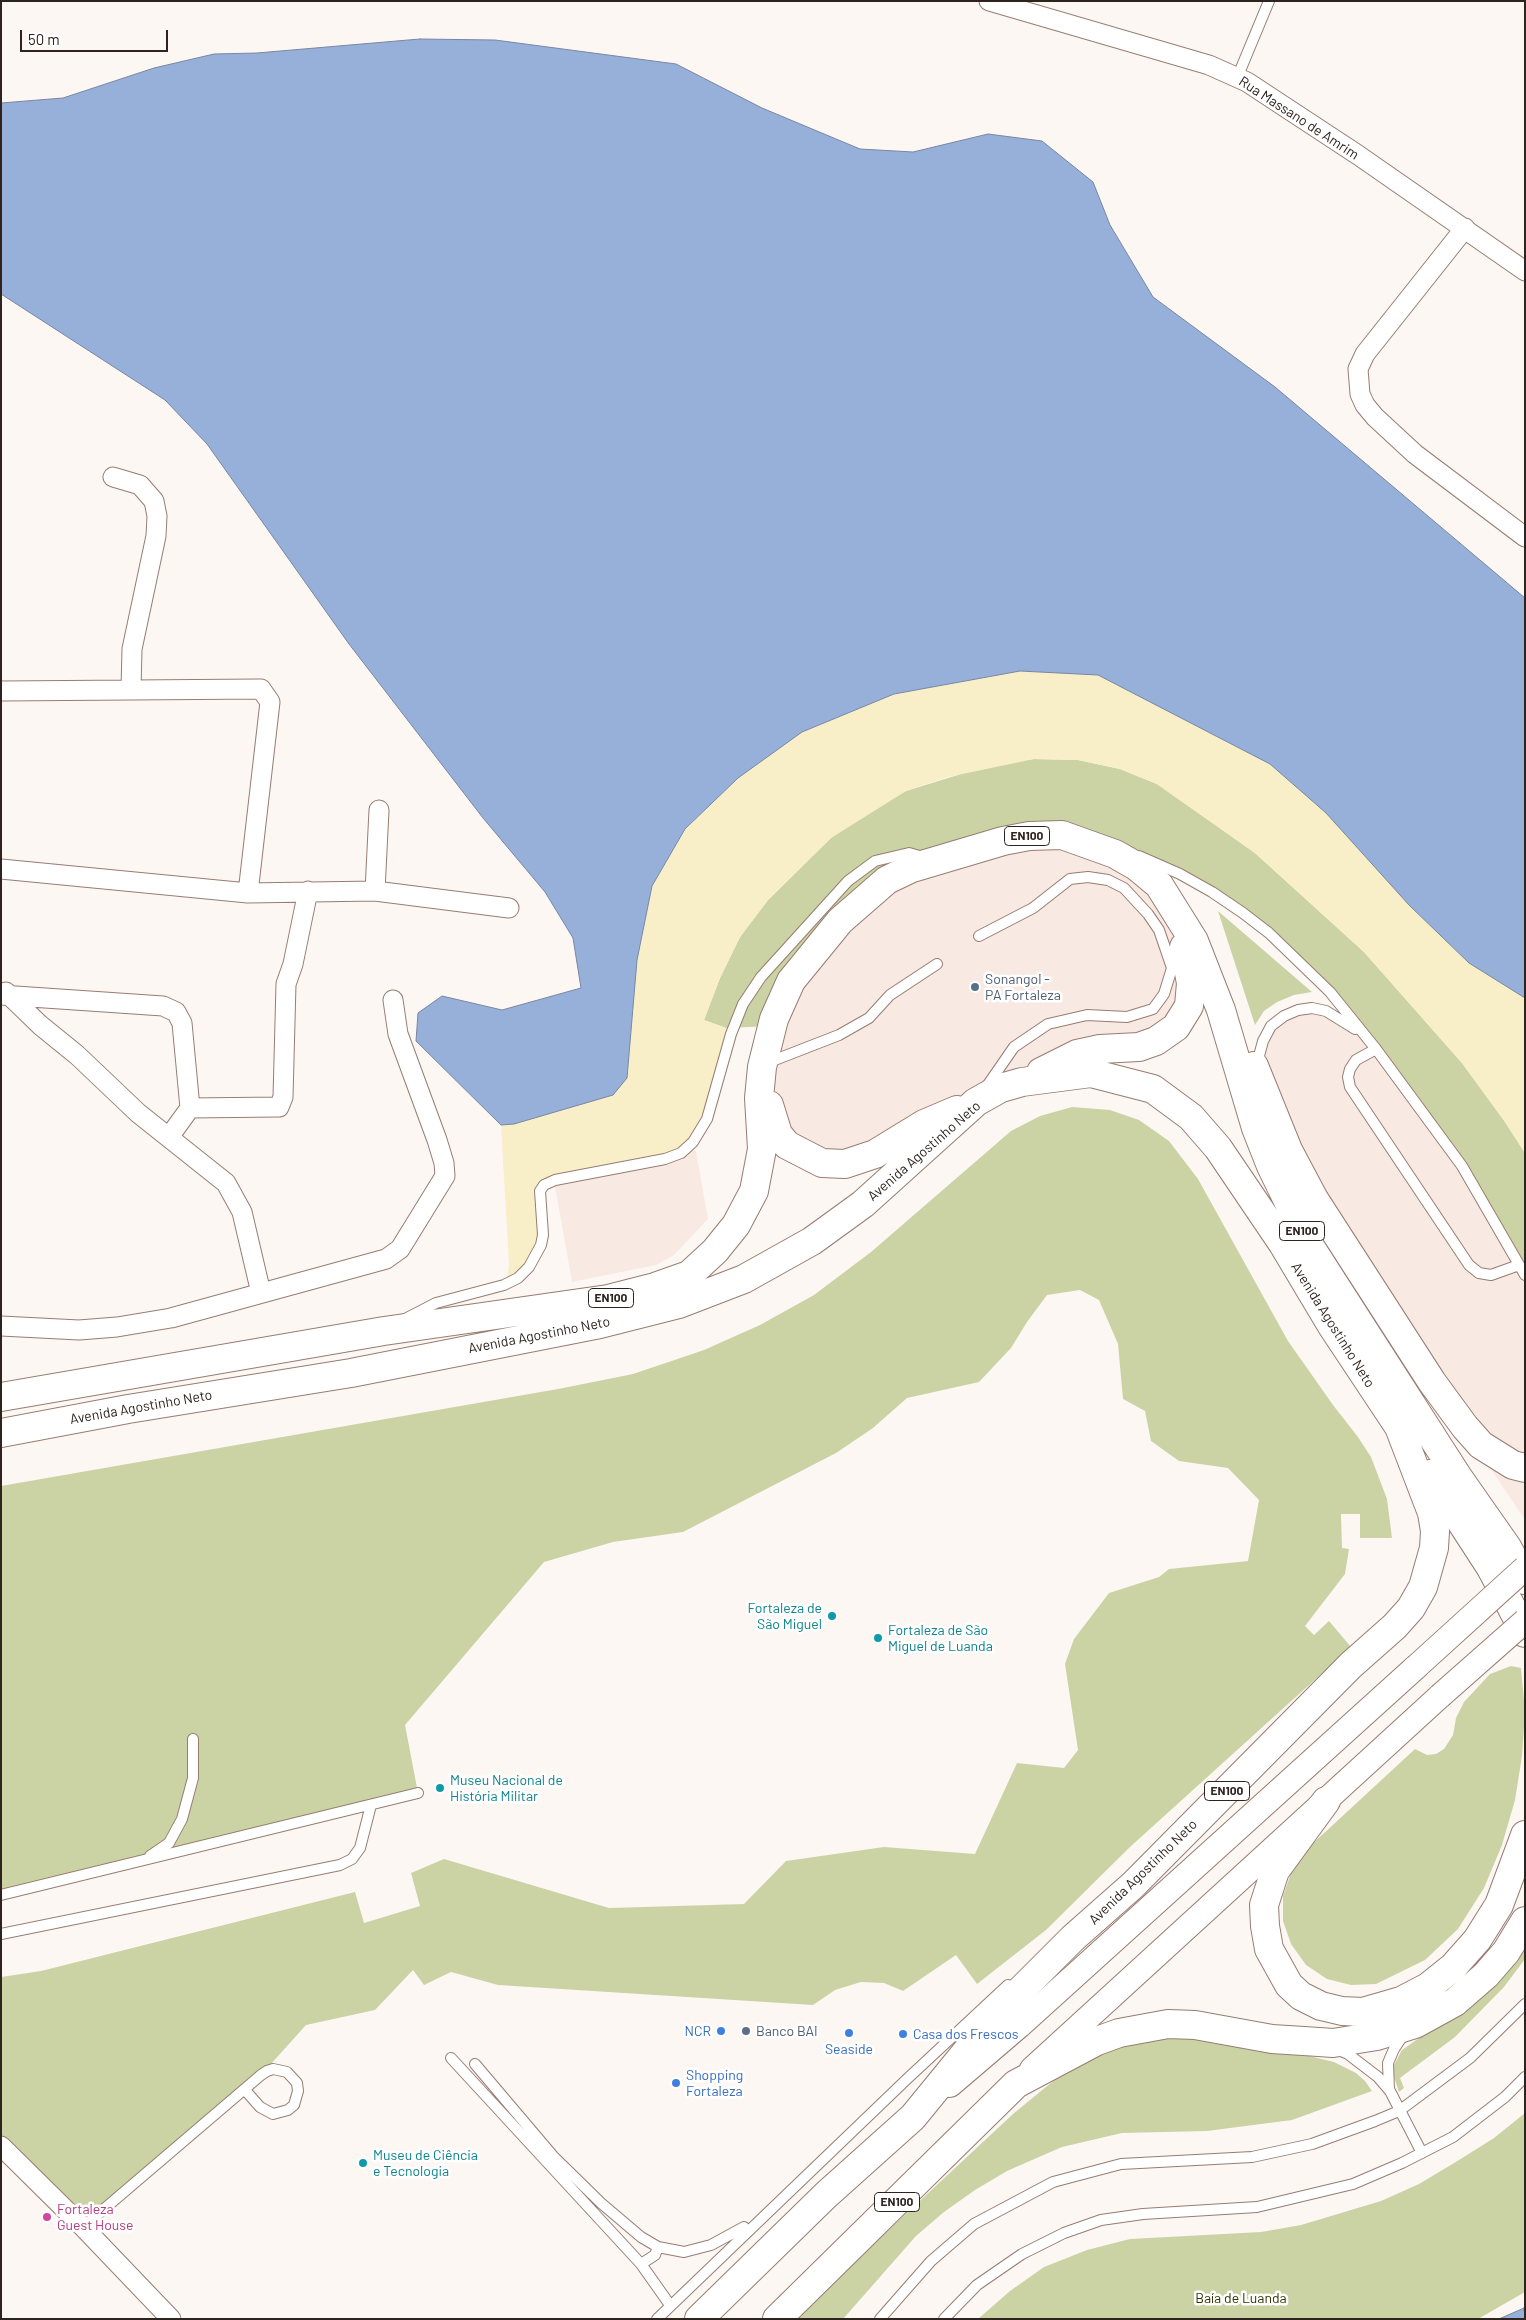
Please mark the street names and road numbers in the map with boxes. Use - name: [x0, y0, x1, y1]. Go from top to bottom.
- street label: Rua Massano de Amrim: [1236, 73, 1362, 163]
- road number: EN100: [1004, 826, 1050, 846]
- street label: Avenida Agostinho Neto: [864, 1097, 984, 1205]
- road number: EN100: [1280, 1222, 1324, 1240]
- street label: Avenida Agostinho Neto: [1288, 1259, 1378, 1391]
- road number: EN100: [588, 1289, 634, 1308]
- street label: Avenida Agostinho Neto: [467, 1313, 611, 1357]
- street label: Avenida Agostinho Neto: [69, 1386, 213, 1428]
- road number: EN100: [1204, 1782, 1250, 1800]
- street label: Avenida Agostinho Neto: [1085, 1816, 1201, 1928]
- road number: EN100: [874, 2192, 920, 2212]

